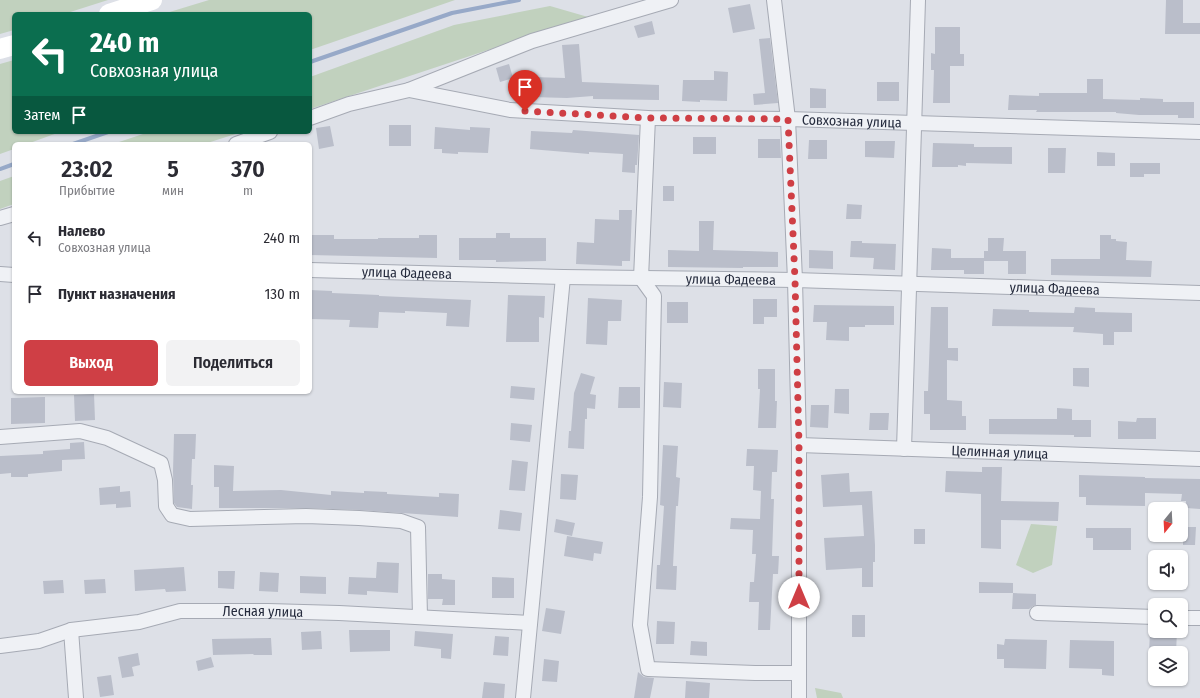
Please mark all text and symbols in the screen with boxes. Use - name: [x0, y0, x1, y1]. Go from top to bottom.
- text: 240 m: [90, 26, 159, 59]
- icon: left: [24, 28, 76, 80]
- text: Совхозная улица: [90, 60, 218, 82]
- pin: [508, 70, 542, 111]
- icon: arrive: [514, 76, 536, 98]
- icon: arrive: [68, 104, 90, 126]
- text: Затем: [24, 106, 60, 124]
- street label: Совхозная улица: [802, 111, 902, 131]
- text: 23:02: [61, 155, 113, 183]
- text: 5: [167, 155, 179, 183]
- text: 370: [231, 155, 265, 183]
- text: Прибытие: [59, 183, 115, 198]
- text: мин: [162, 183, 184, 198]
- text: m: [243, 183, 253, 198]
- text: Налево: [58, 222, 105, 240]
- icon: left: [24, 227, 46, 249]
- text: 240 m: [264, 229, 300, 247]
- text: Совхозная улица: [58, 240, 151, 255]
- street label: улица Фадеева: [362, 263, 452, 282]
- street label: улица Фадеева: [686, 270, 776, 288]
- street label: улица Фадеева: [1009, 278, 1100, 298]
- icon: arrive: [24, 283, 46, 305]
- text: Пункт назначения: [58, 285, 176, 303]
- text: 130 m: [265, 285, 300, 303]
- button: Выход: [24, 340, 158, 386]
- button: Поделиться: [166, 340, 300, 386]
- street label: Целинная улица: [951, 442, 1049, 462]
- north arrow: [1148, 502, 1188, 542]
- map controls: [1148, 502, 1188, 686]
- button: sound: [1148, 550, 1188, 590]
- position arrow: [778, 576, 820, 618]
- button: search: [1148, 598, 1188, 638]
- street label: Лесная улица: [222, 603, 304, 620]
- button: layers: [1148, 646, 1188, 686]

